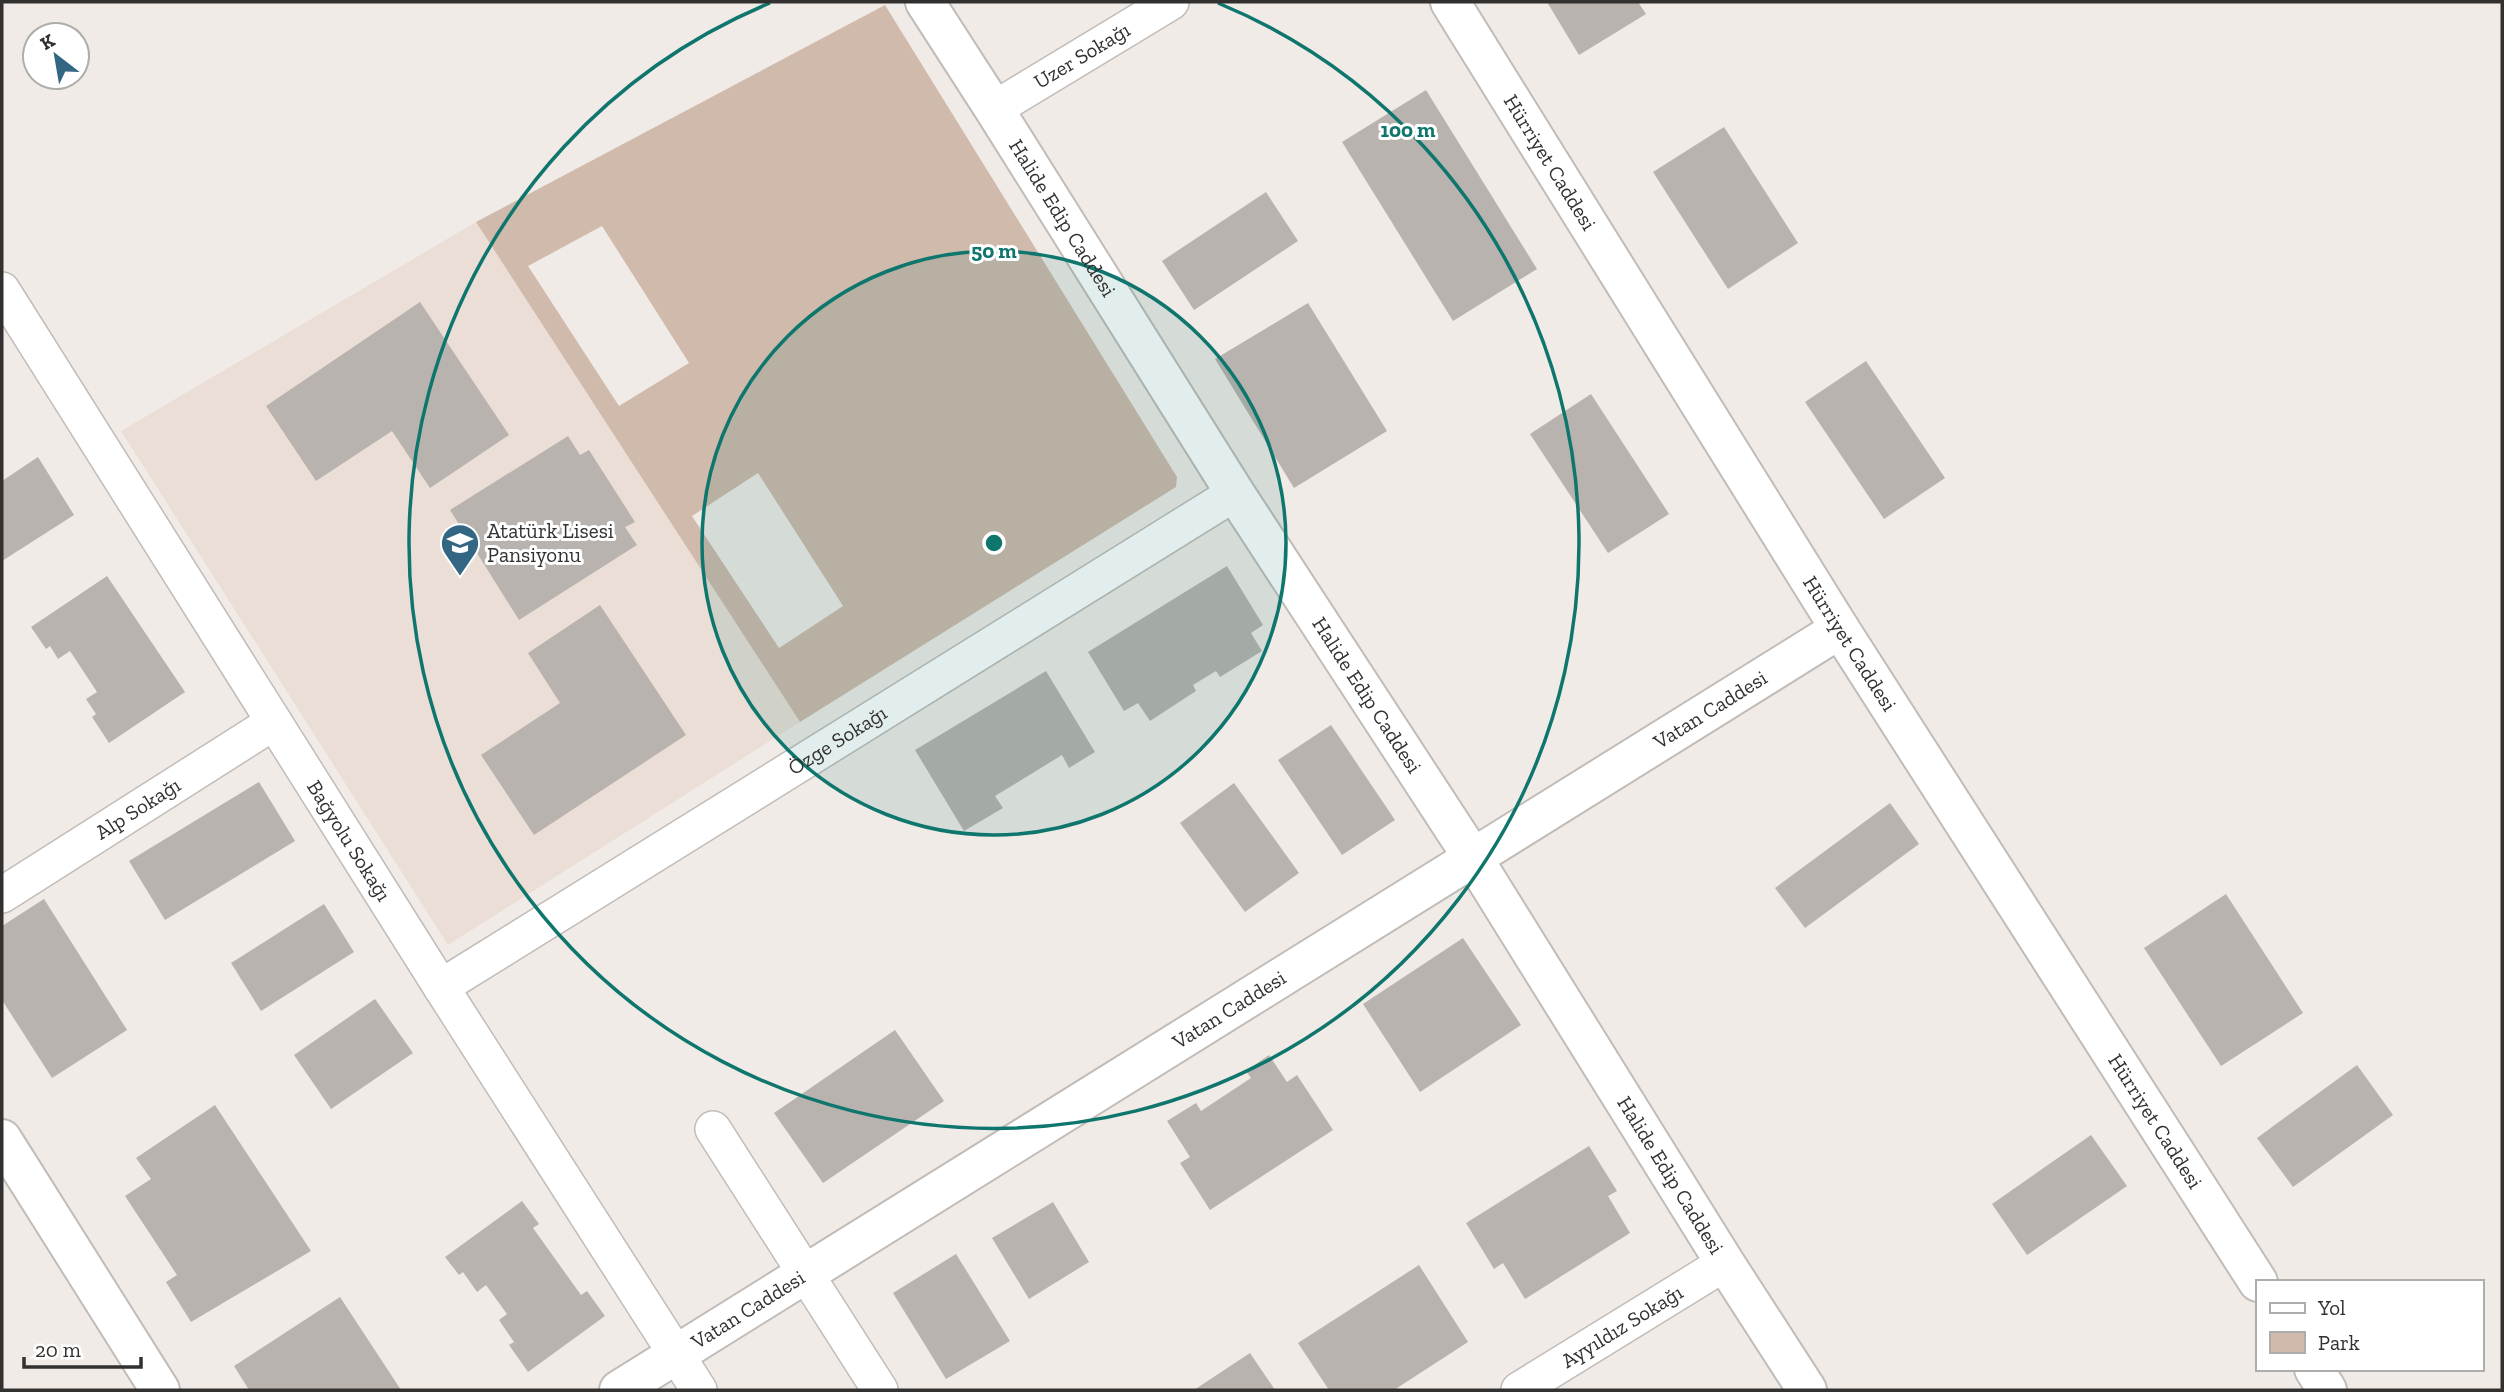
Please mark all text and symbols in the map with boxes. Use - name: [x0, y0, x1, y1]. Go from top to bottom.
- street label: Uzer Sokağı: [1029, 17, 1135, 94]
- north arrow: [21, 21, 91, 91]
- text: K: [36, 29, 59, 55]
- street label: Hürriyet Caddesi: [1499, 90, 1602, 235]
- text: 100 m: [1381, 117, 1436, 142]
- street label: Halide Edip Caddesi: [1004, 134, 1122, 301]
- text: 50 m: [971, 238, 1017, 263]
- place label: Atatürk Lisesi Pansiyonu: [487, 518, 614, 567]
- school or university icon: Atatürk Lisesi Pansiyonu: [439, 522, 481, 577]
- centre of rings: [982, 531, 1006, 555]
- street label: Hürriyet Caddesi: [1798, 571, 1902, 716]
- street label: Halide Edip Caddesi: [1307, 612, 1427, 778]
- street label: Vatan Caddesi: [1648, 665, 1772, 755]
- street label: Özge Sokağı: [783, 700, 891, 780]
- street label: Alp Sokağı: [90, 772, 185, 844]
- street label: Bağyolu Sokağı: [302, 775, 397, 906]
- street label: Vatan Caddesi: [1167, 964, 1290, 1055]
- street label: Hürriyet Caddesi: [2103, 1049, 2208, 1193]
- street label: Halide Edip Caddesi: [1612, 1091, 1729, 1259]
- street label: Vatan Caddesi: [686, 1264, 809, 1354]
- street label: Ayyıldız Sokağı: [1556, 1279, 1687, 1373]
- legend: [2256, 1280, 2483, 1371]
- text: Yol: [2317, 1295, 2346, 1320]
- scale bar: [24, 1326, 142, 1370]
- text: Park: [2318, 1330, 2360, 1355]
- text: 20 m: [35, 1337, 81, 1362]

